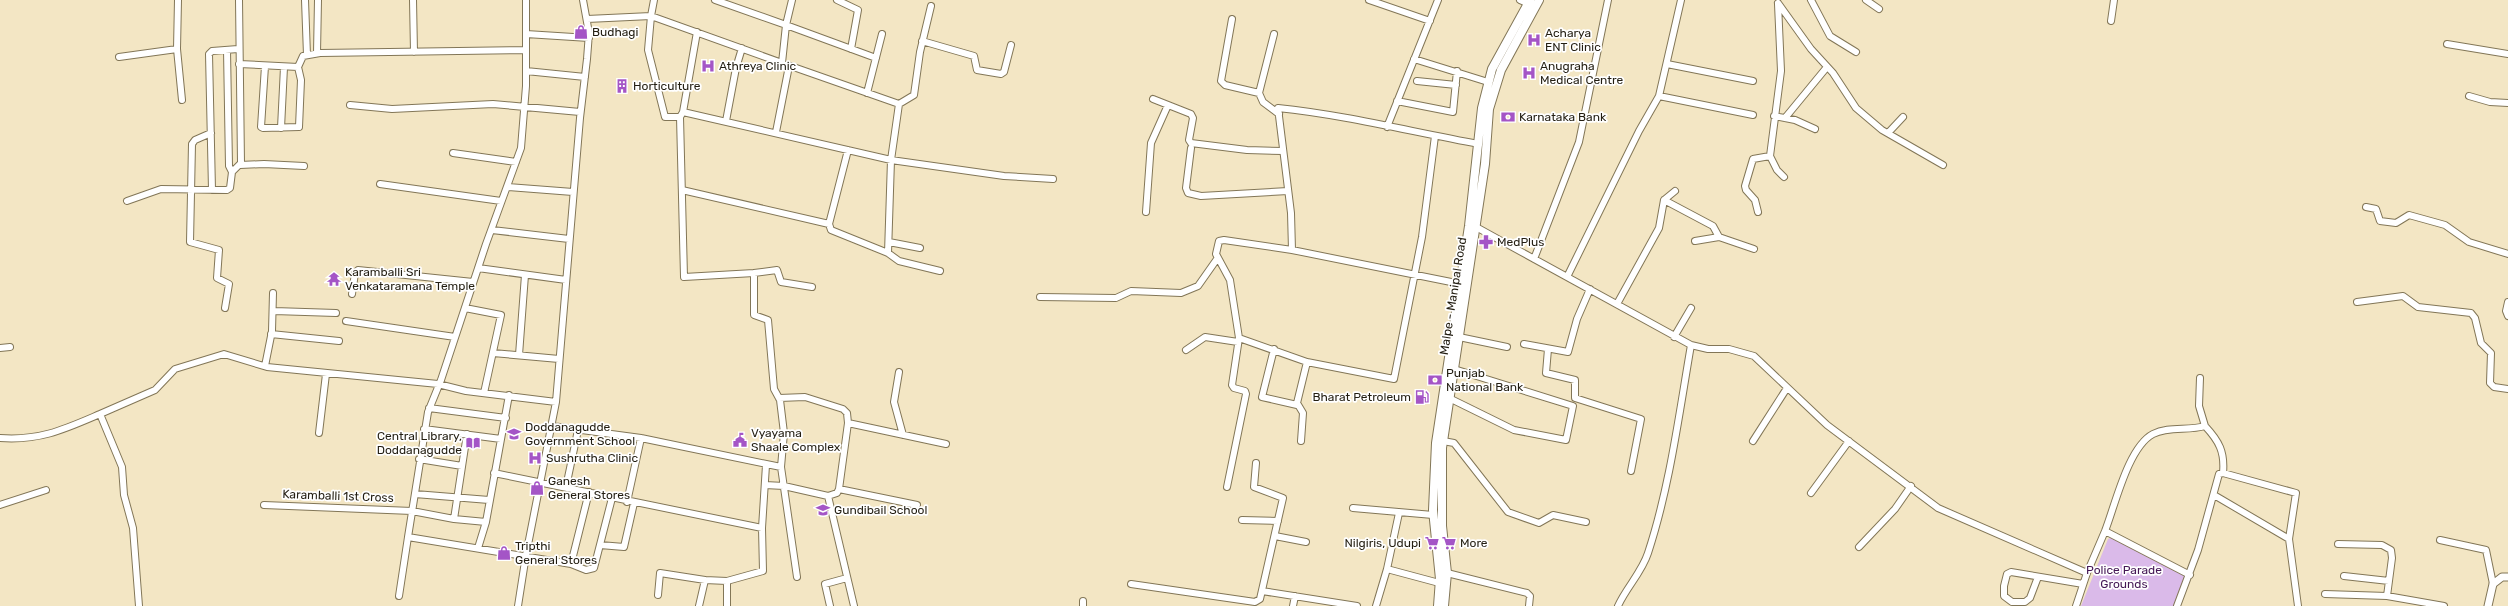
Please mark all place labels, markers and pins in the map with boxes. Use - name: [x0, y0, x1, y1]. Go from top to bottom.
- shop icon: Budhagi: [573, 24, 589, 40]
- place label: Budhagi: [592, 25, 638, 39]
- place label: Acharya ENT Clinic: [1545, 26, 1601, 54]
- hospital icon: Acharya ENT Clinic: [1526, 32, 1542, 48]
- hospital icon: Athreya Clinic: [700, 58, 716, 74]
- place label: Athreya Clinic: [719, 59, 797, 73]
- place label: Anugraha Medical Centre: [1540, 59, 1623, 87]
- hospital icon: Anugraha Medical Centre: [1521, 65, 1537, 81]
- building icon: Horticulture: [614, 78, 630, 94]
- place label: Horticulture: [633, 79, 701, 93]
- bank icon: Karnataka Bank: [1500, 109, 1516, 125]
- place label: Karnataka Bank: [1519, 110, 1607, 124]
- pharmacy icon: MedPlus: [1478, 234, 1494, 250]
- place label: MedPlus: [1497, 235, 1544, 249]
- place label: Karamballi Sri Venkataramana Temple: [345, 265, 475, 293]
- temple icon: Karamballi Sri Venkataramana Temple: [326, 271, 342, 287]
- place label: Punjab National Bank: [1446, 366, 1524, 394]
- bank icon: Punjab National Bank: [1427, 372, 1443, 388]
- fuel station icon: Bharat Petroleum: [1414, 389, 1430, 405]
- place label: Bharat Petroleum: [1313, 390, 1411, 404]
- place label: Doddanagudde Government School: [525, 420, 635, 448]
- school or university icon: Doddanagudde Government School: [506, 426, 522, 442]
- place label: Vyayama Shaale Complex: [751, 426, 841, 454]
- place label: Central Library, Doddanagudde: [377, 429, 462, 457]
- public building icon: Vyayama Shaale Complex: [732, 432, 748, 448]
- library icon: Central Library, Doddanagudde: [465, 435, 481, 451]
- hospital icon: Sushrutha Clinic: [527, 450, 543, 466]
- place label: Sushrutha Clinic: [546, 451, 638, 465]
- place label: Ganesh General Stores: [548, 474, 630, 502]
- shop icon: Ganesh General Stores: [529, 480, 545, 496]
- school or university icon: Gundibail School: [815, 502, 831, 518]
- place label: Gundibail School: [834, 503, 927, 517]
- supermarket icon: Nilgiris, Udupi: [1424, 535, 1440, 551]
- supermarket icon: More: [1441, 535, 1457, 551]
- place label: Nilgiris, Udupi: [1344, 536, 1421, 550]
- place label: More: [1460, 536, 1488, 550]
- place label: Tripthi General Stores: [515, 539, 597, 567]
- shop icon: Tripthi General Stores: [496, 545, 512, 561]

